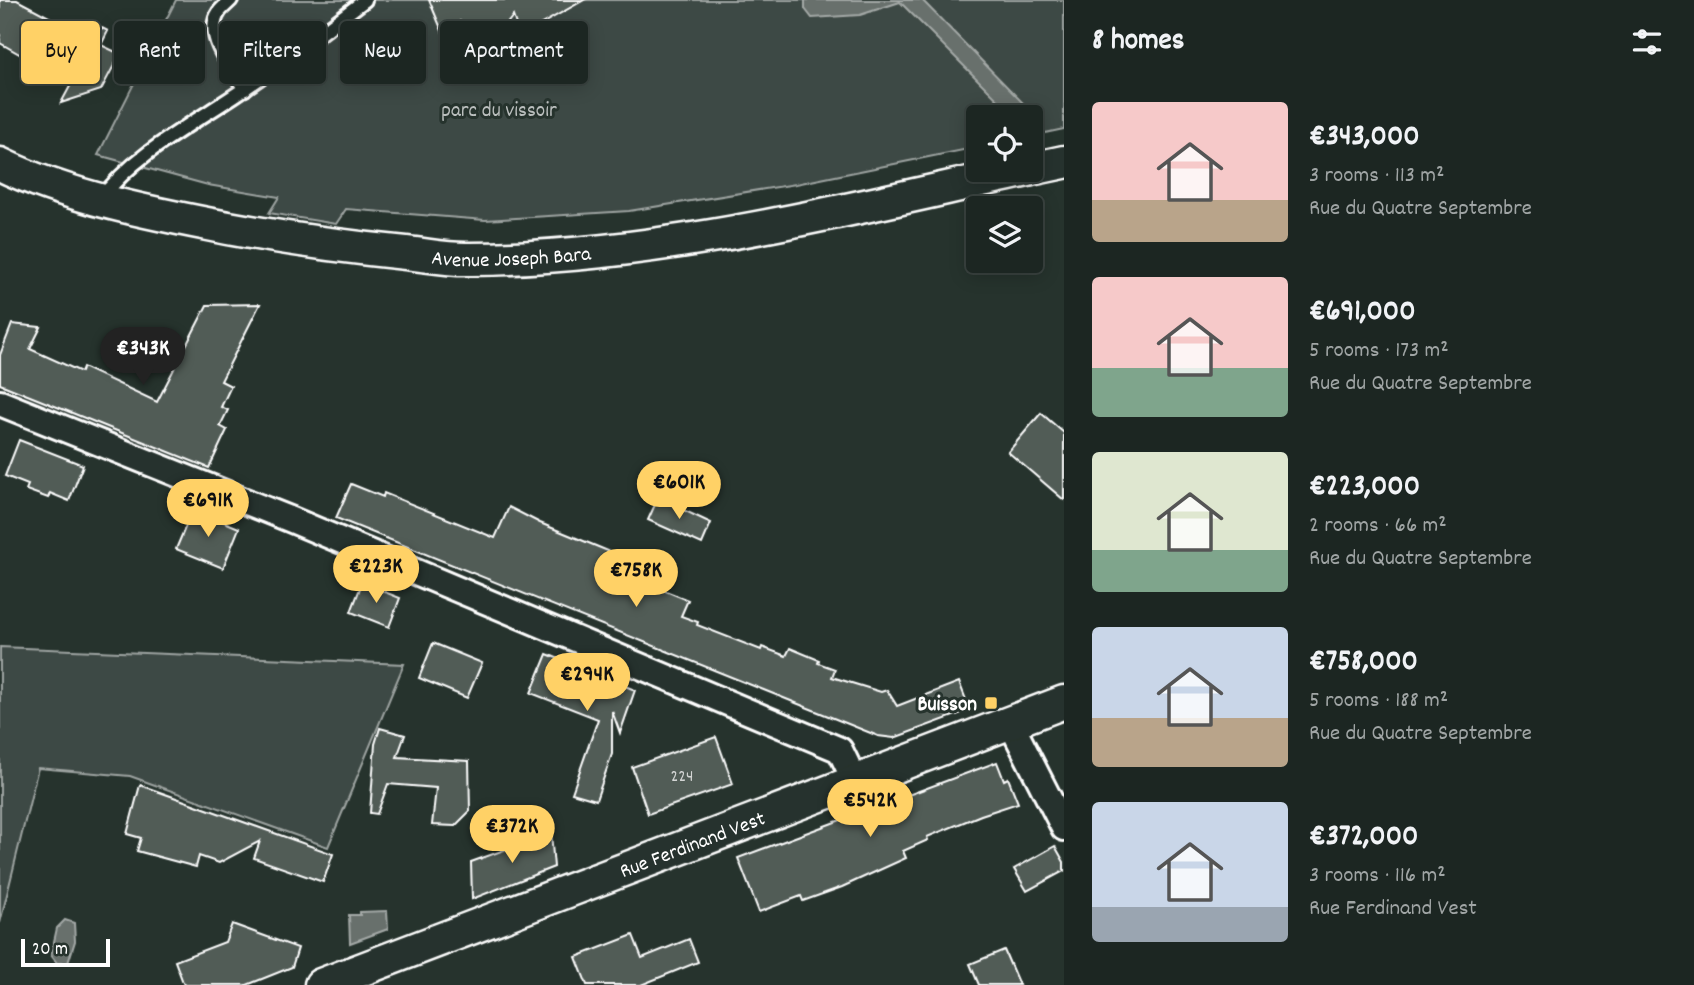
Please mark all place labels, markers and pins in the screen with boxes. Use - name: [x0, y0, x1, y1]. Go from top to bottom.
- pin: €343K: [94, 328, 192, 387]
- pin: €601K: [630, 462, 728, 521]
- pin: €691K: [159, 480, 257, 539]
- pin: €223K: [327, 546, 425, 605]
- pin: €758K: [587, 550, 685, 609]
- pin: €294K: [538, 654, 636, 713]
- place label: Buisson: [917, 691, 977, 721]
- marker: Buisson: [983, 695, 999, 711]
- pin: €542K: [821, 780, 919, 839]
- pin: €372K: [463, 806, 561, 865]

